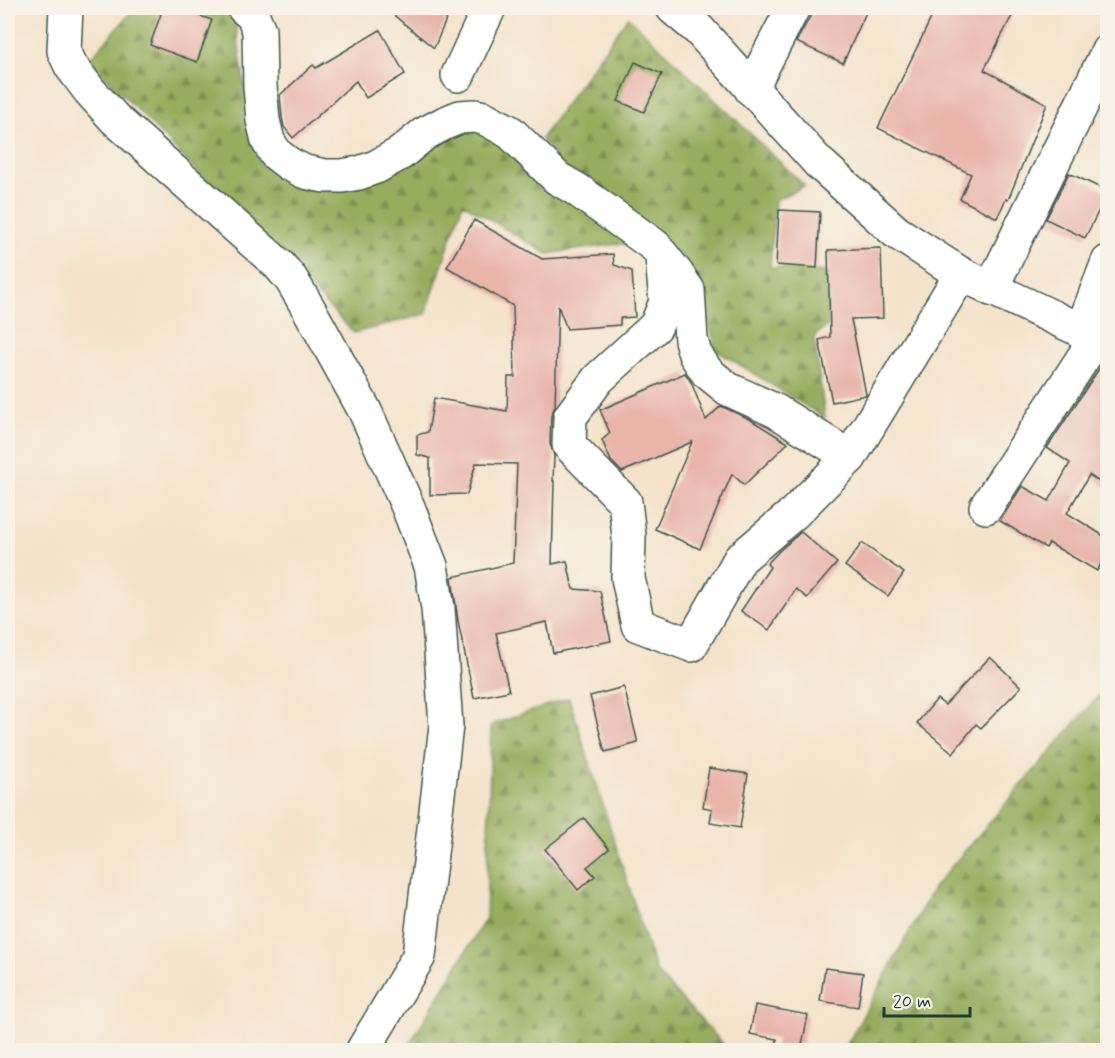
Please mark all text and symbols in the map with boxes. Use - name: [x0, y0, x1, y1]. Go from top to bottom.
- scale bar: [884, 980, 970, 1018]
- text: 20 m: [893, 990, 931, 1014]

